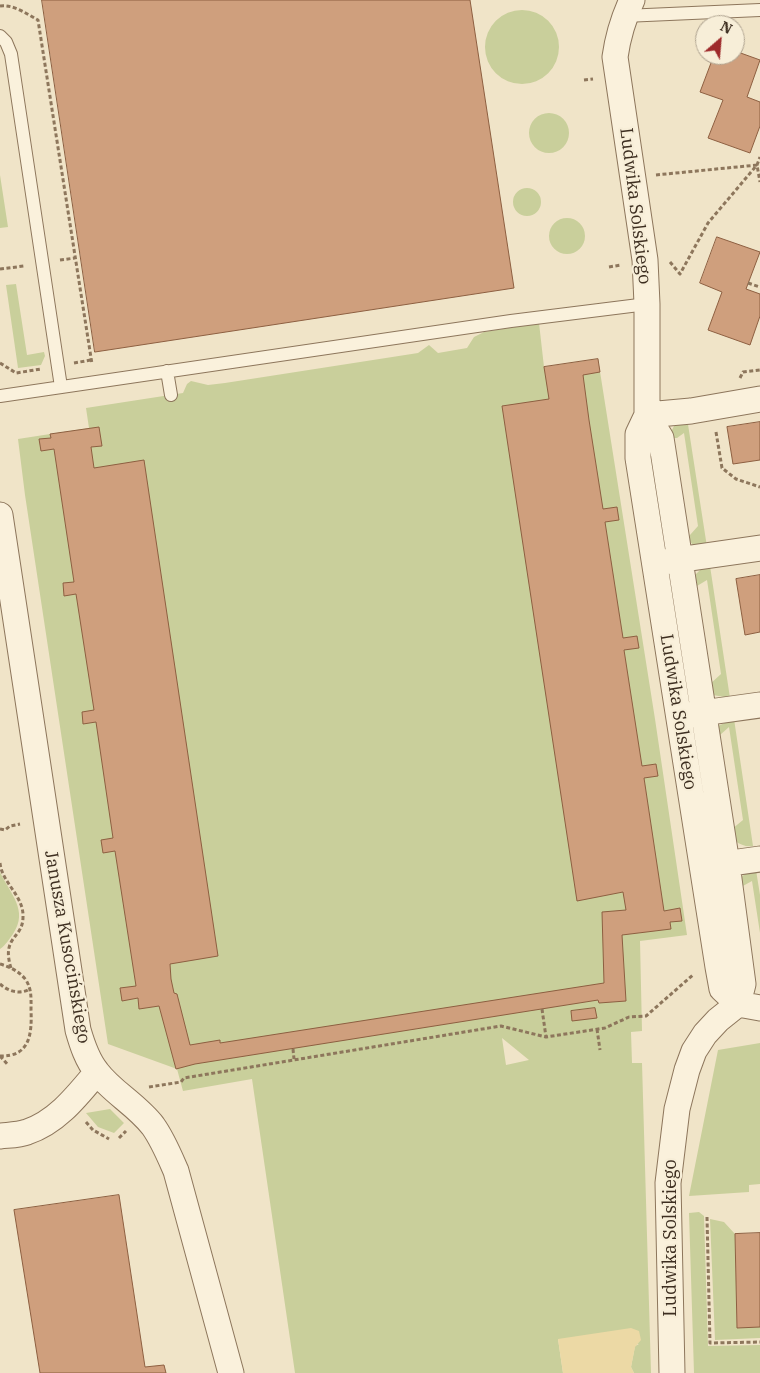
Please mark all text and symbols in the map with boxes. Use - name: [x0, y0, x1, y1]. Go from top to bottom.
- north arrow: [695, 15, 745, 65]
- text: N: [717, 17, 735, 38]
- street label: Ludwika Solskiego: [615, 127, 655, 285]
- street label: Ludwika Solskiego: [655, 633, 701, 791]
- street label: Janusza Kusocińskiego: [39, 849, 95, 1045]
- street label: Ludwika Solskiego: [660, 1159, 682, 1317]

